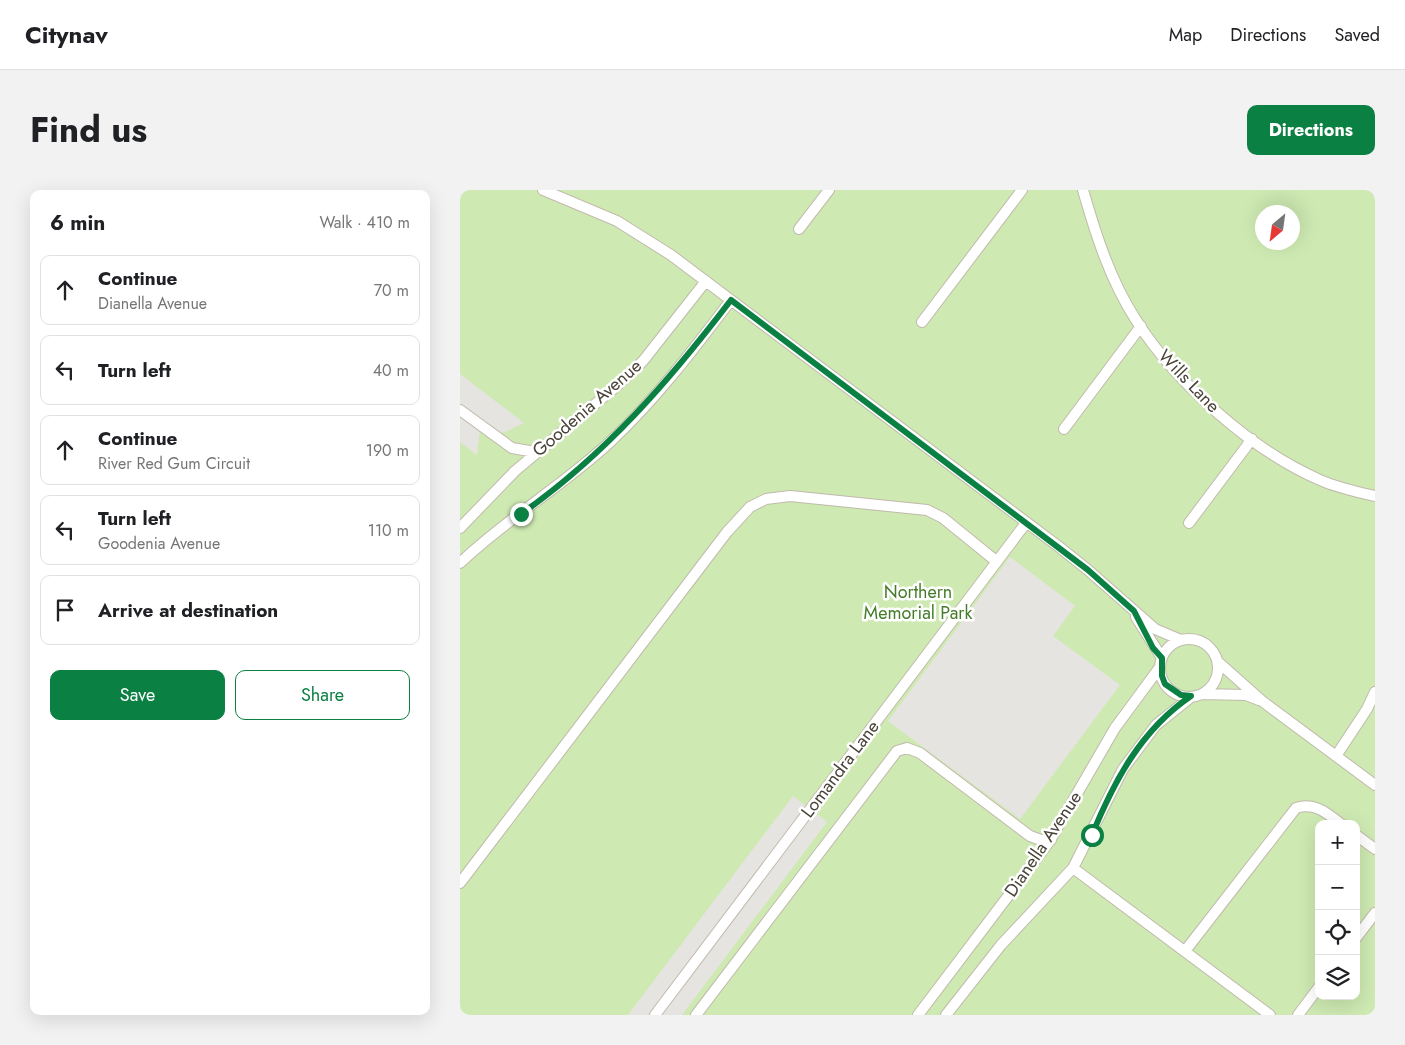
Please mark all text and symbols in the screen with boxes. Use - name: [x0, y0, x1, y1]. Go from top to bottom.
- text: Citynav: [25, 17, 108, 52]
- text: Map: [1169, 22, 1202, 48]
- text: Directions: [1230, 22, 1306, 48]
- text: Saved: [1334, 22, 1380, 48]
- text: Find us: [30, 105, 147, 155]
- button: Directions: [1247, 105, 1375, 155]
- north arrow: [1255, 205, 1300, 250]
- text: 6 min: [50, 208, 105, 238]
- text: Walk · 410 m: [320, 211, 410, 234]
- text: Continue: [98, 265, 177, 292]
- icon: ahead: [51, 276, 79, 304]
- text: 70 m: [374, 279, 409, 302]
- text: Dianella Avenue: [98, 292, 207, 315]
- street label: Wills Lane: [1152, 344, 1226, 418]
- street label: Goodenia Avenue: [527, 353, 647, 463]
- icon: left: [51, 356, 79, 384]
- text: Turn left: [98, 357, 171, 384]
- text: 40 m: [373, 359, 409, 382]
- text: Continue: [98, 425, 177, 452]
- icon: ahead: [51, 436, 79, 464]
- text: 190 m: [366, 439, 409, 462]
- text: River Red Gum Circuit: [98, 452, 250, 475]
- route end: [510, 503, 533, 526]
- text: Turn left: [98, 505, 171, 532]
- icon: left: [51, 516, 79, 544]
- text: 110 m: [368, 519, 409, 542]
- text: Goodenia Avenue: [98, 532, 220, 555]
- park label: Northern Memorial Park: [864, 579, 972, 626]
- icon: arrive: [51, 596, 79, 624]
- text: Arrive at destination: [98, 597, 278, 624]
- button: Save: [50, 670, 225, 720]
- button: Share: [235, 670, 410, 720]
- street label: Lomandra Lane: [795, 715, 885, 823]
- street label: Dianella Avenue: [998, 786, 1088, 902]
- map controls: [1315, 820, 1360, 1000]
- button: +: [1315, 820, 1360, 865]
- route start: [1081, 824, 1104, 847]
- button: −: [1315, 865, 1360, 910]
- button: locate: [1315, 910, 1360, 955]
- button: layers: [1315, 955, 1360, 1000]

